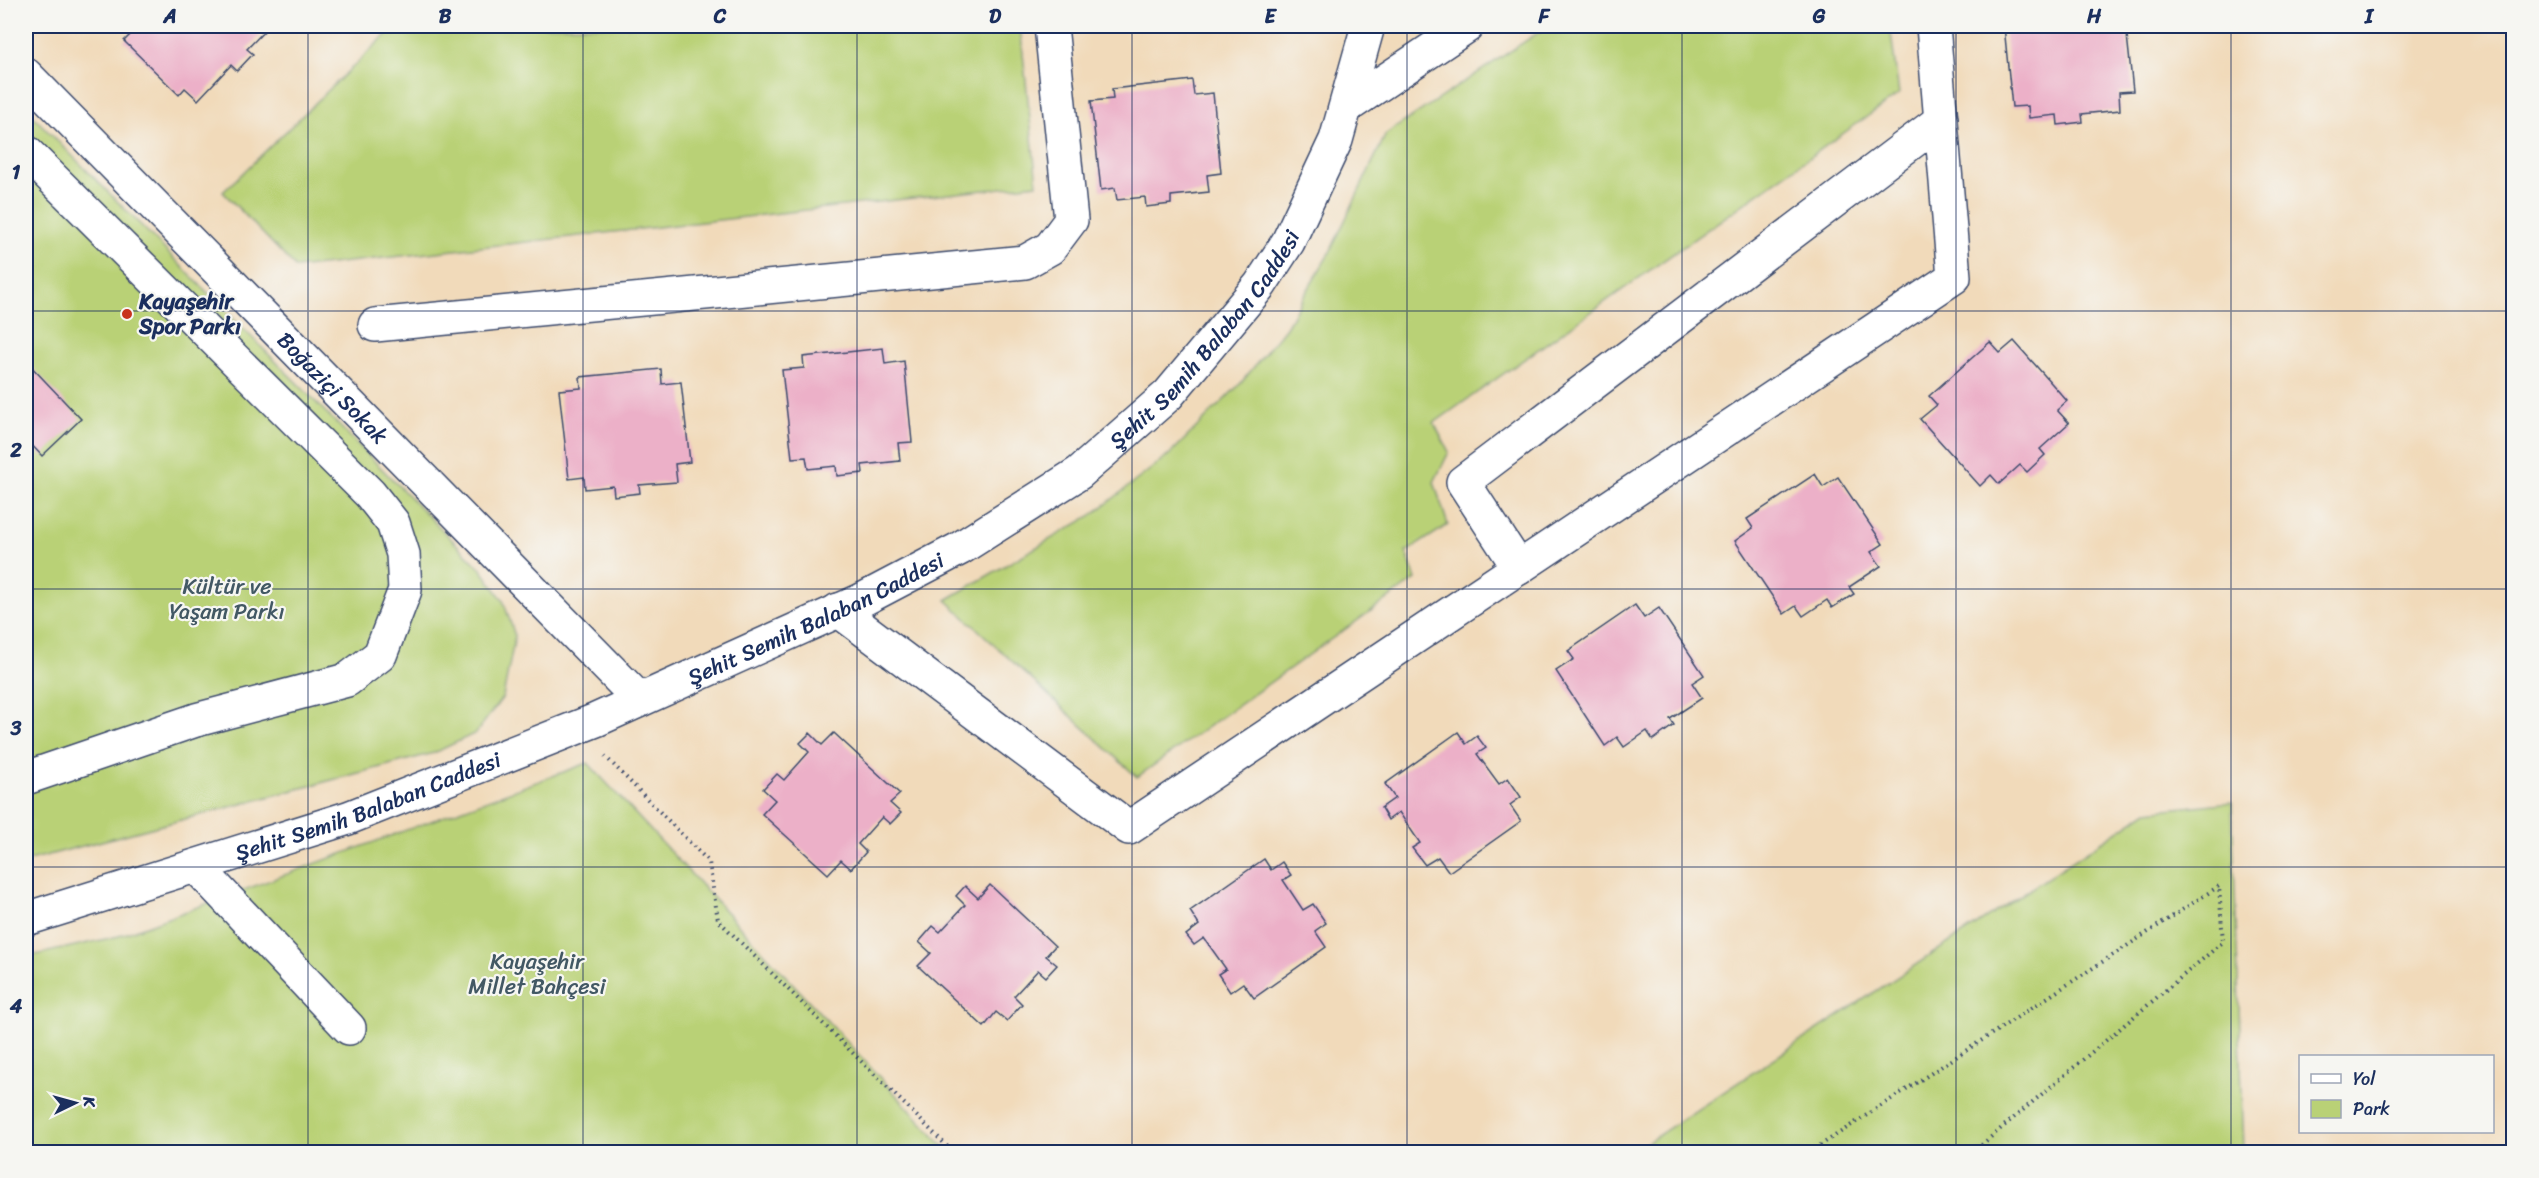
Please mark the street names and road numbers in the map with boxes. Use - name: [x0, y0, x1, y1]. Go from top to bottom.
- street label: Şehit Semih Balaban Caddesi: [1100, 223, 1311, 459]
- street label: Boğaziçi Sokak: [268, 322, 398, 454]
- street label: Şehit Semih Balaban Caddesi: [681, 541, 952, 696]
- street label: Şehit Semih Balaban Caddesi: [230, 740, 508, 872]

